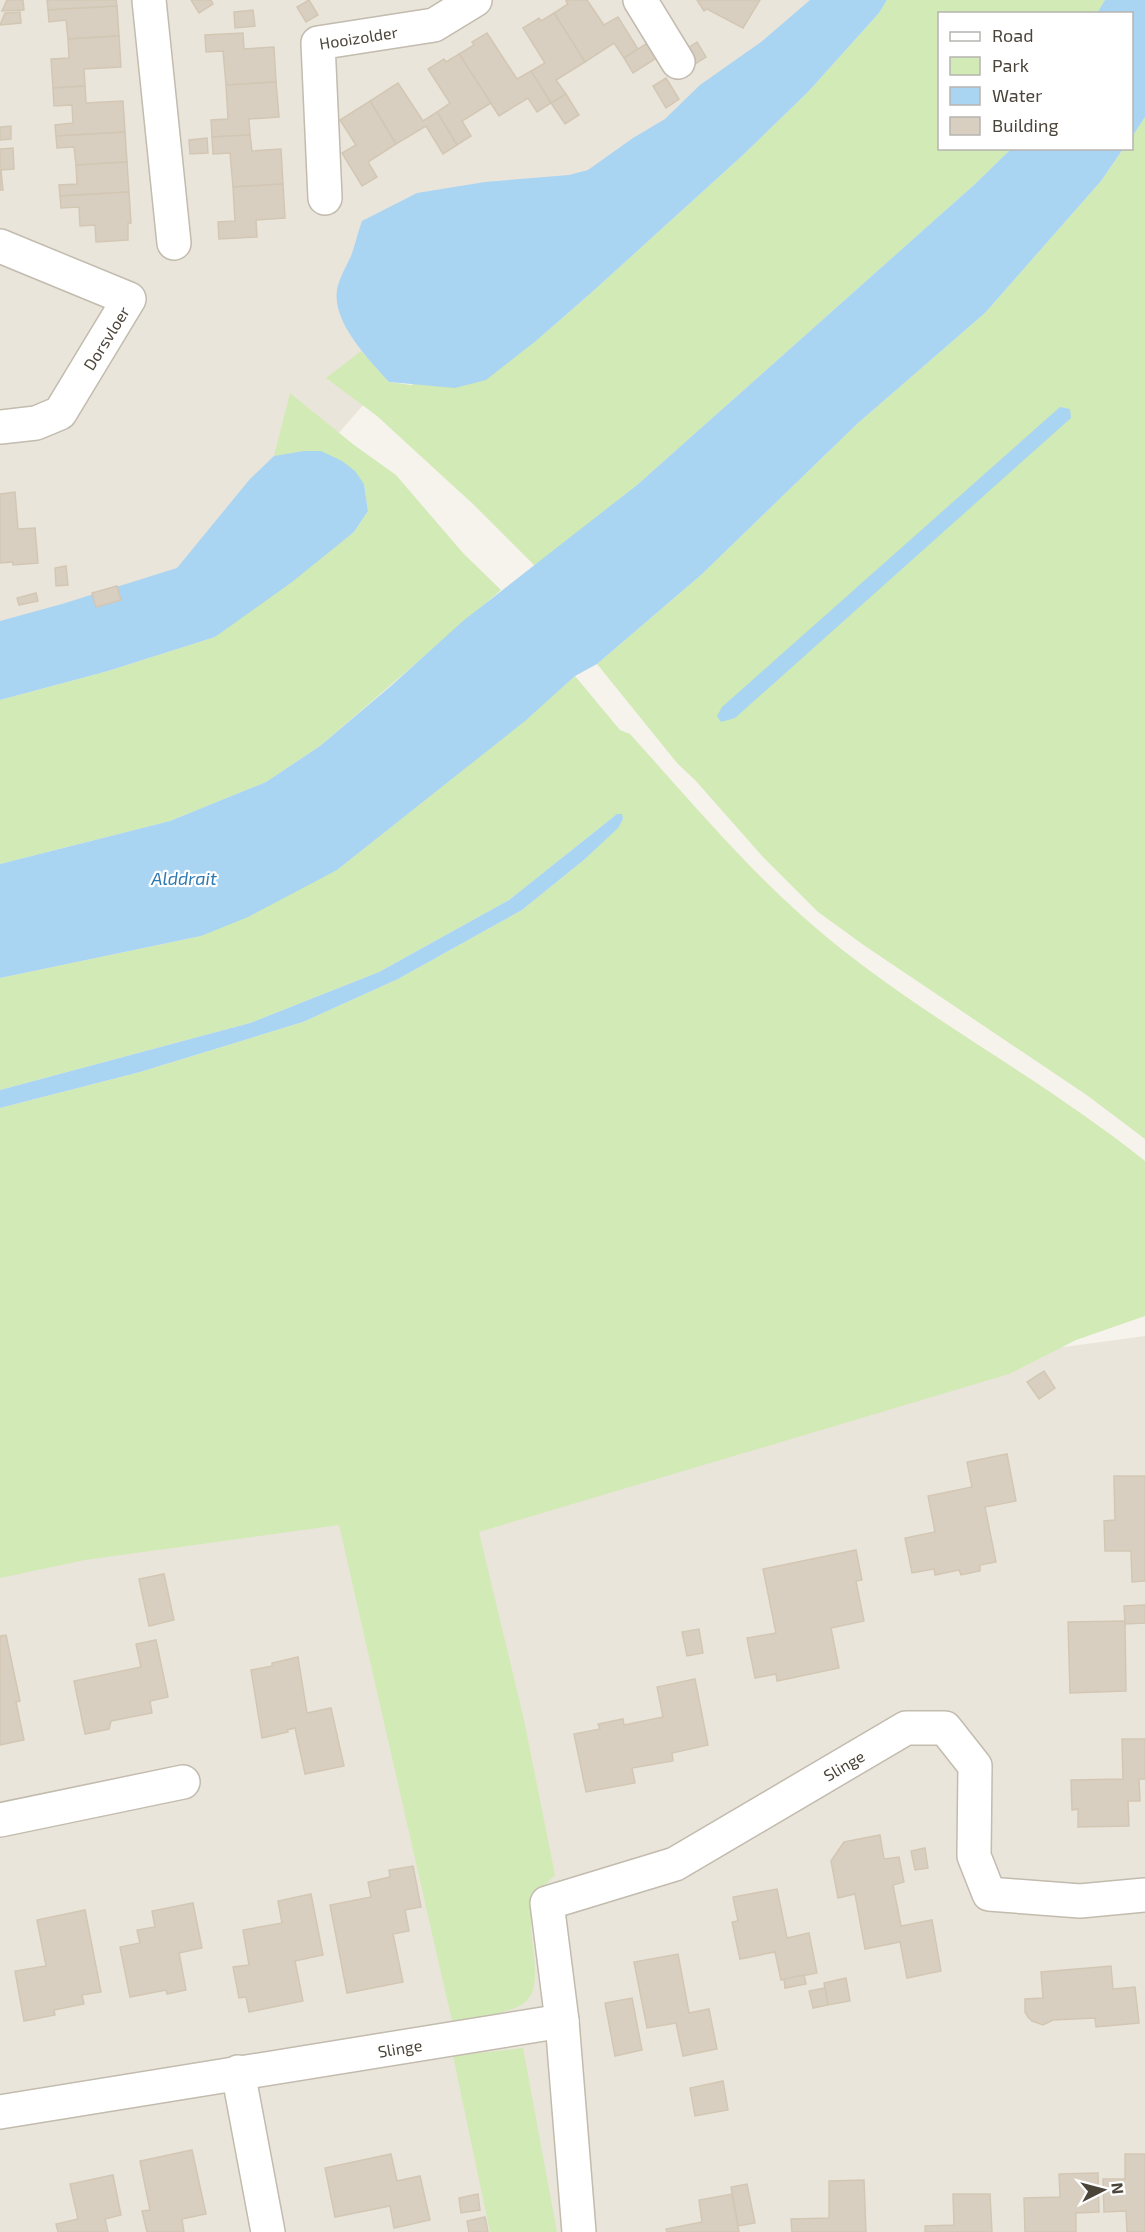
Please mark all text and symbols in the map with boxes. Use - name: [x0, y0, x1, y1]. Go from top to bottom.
- legend: [938, 12, 1133, 150]
- street label: Hooizolder: [318, 21, 399, 52]
- text: Road: [992, 24, 1033, 46]
- text: Park: [992, 54, 1029, 76]
- text: Water: [992, 84, 1042, 106]
- text: Building: [992, 114, 1059, 136]
- street label: Dorsvloer: [79, 302, 133, 373]
- water label: Alddrait: [150, 867, 217, 889]
- street label: Slinge: [820, 1745, 868, 1784]
- street label: Slinge: [376, 2034, 423, 2060]
- north arrow: [1073, 2160, 1133, 2220]
- text: N: [1108, 2182, 1128, 2195]

